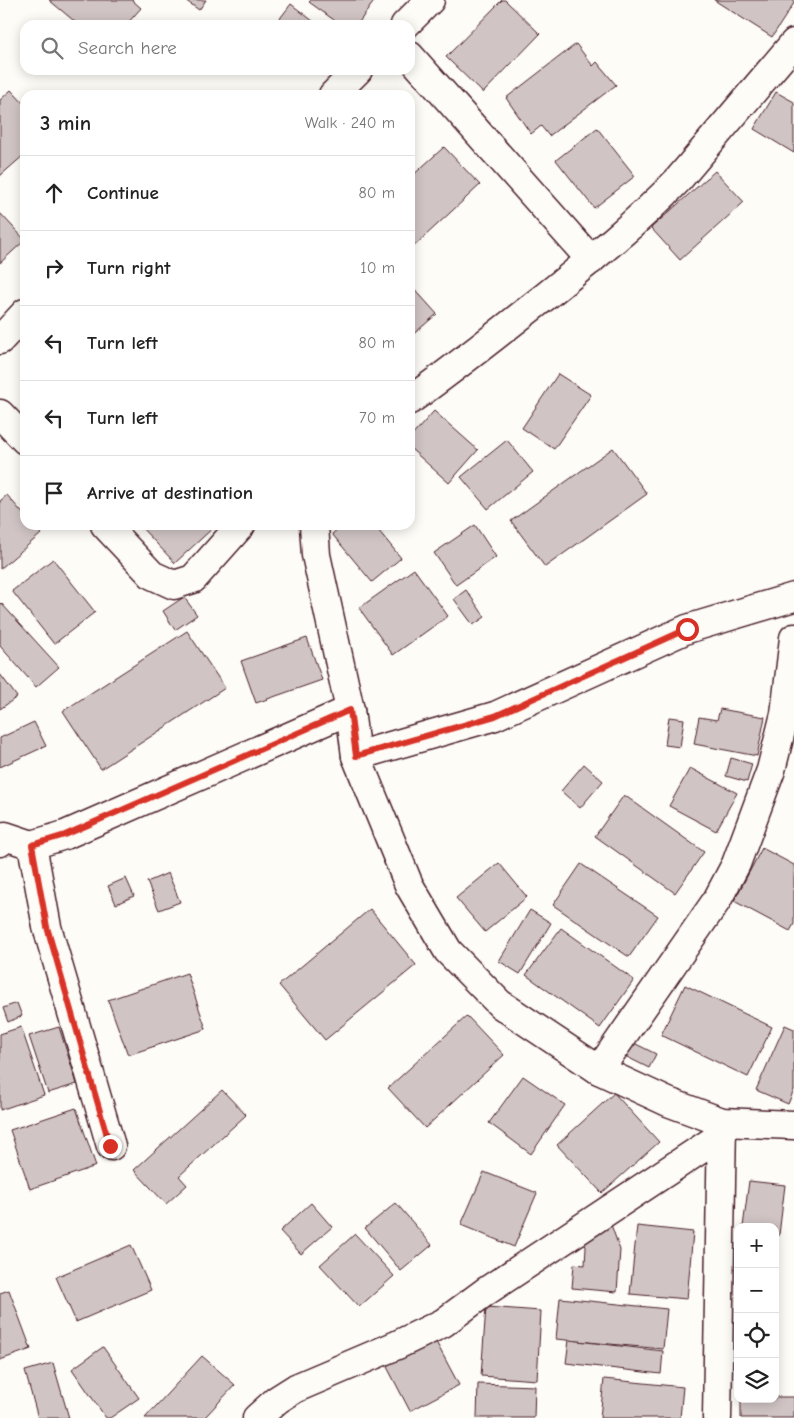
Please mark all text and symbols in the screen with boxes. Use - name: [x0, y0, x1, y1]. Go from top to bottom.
- search box: [20, 20, 415, 75]
- icon: search: [38, 34, 66, 62]
- text: Search here: [78, 37, 177, 59]
- text: 3 min: [40, 111, 91, 135]
- text: Walk · 240 m: [305, 114, 395, 132]
- icon: ahead: [40, 179, 68, 207]
- text: Continue: [87, 182, 159, 204]
- text: 80 m: [358, 184, 395, 202]
- icon: right: [40, 254, 68, 282]
- text: Turn right: [87, 257, 171, 279]
- text: 10 m: [360, 259, 395, 277]
- icon: left: [40, 329, 68, 357]
- text: Turn left: [87, 332, 158, 354]
- text: 80 m: [358, 334, 395, 352]
- icon: left: [40, 404, 68, 432]
- text: Turn left: [87, 407, 158, 429]
- text: 70 m: [359, 409, 395, 427]
- icon: arrive: [40, 479, 68, 507]
- text: Arrive at destination: [87, 482, 253, 504]
- route start: [676, 618, 699, 641]
- route end: [99, 1135, 122, 1158]
- map controls: [734, 1223, 779, 1403]
- button: +: [734, 1223, 779, 1268]
- button: −: [734, 1268, 779, 1313]
- button: locate: [734, 1313, 779, 1358]
- button: layers: [734, 1358, 779, 1403]

